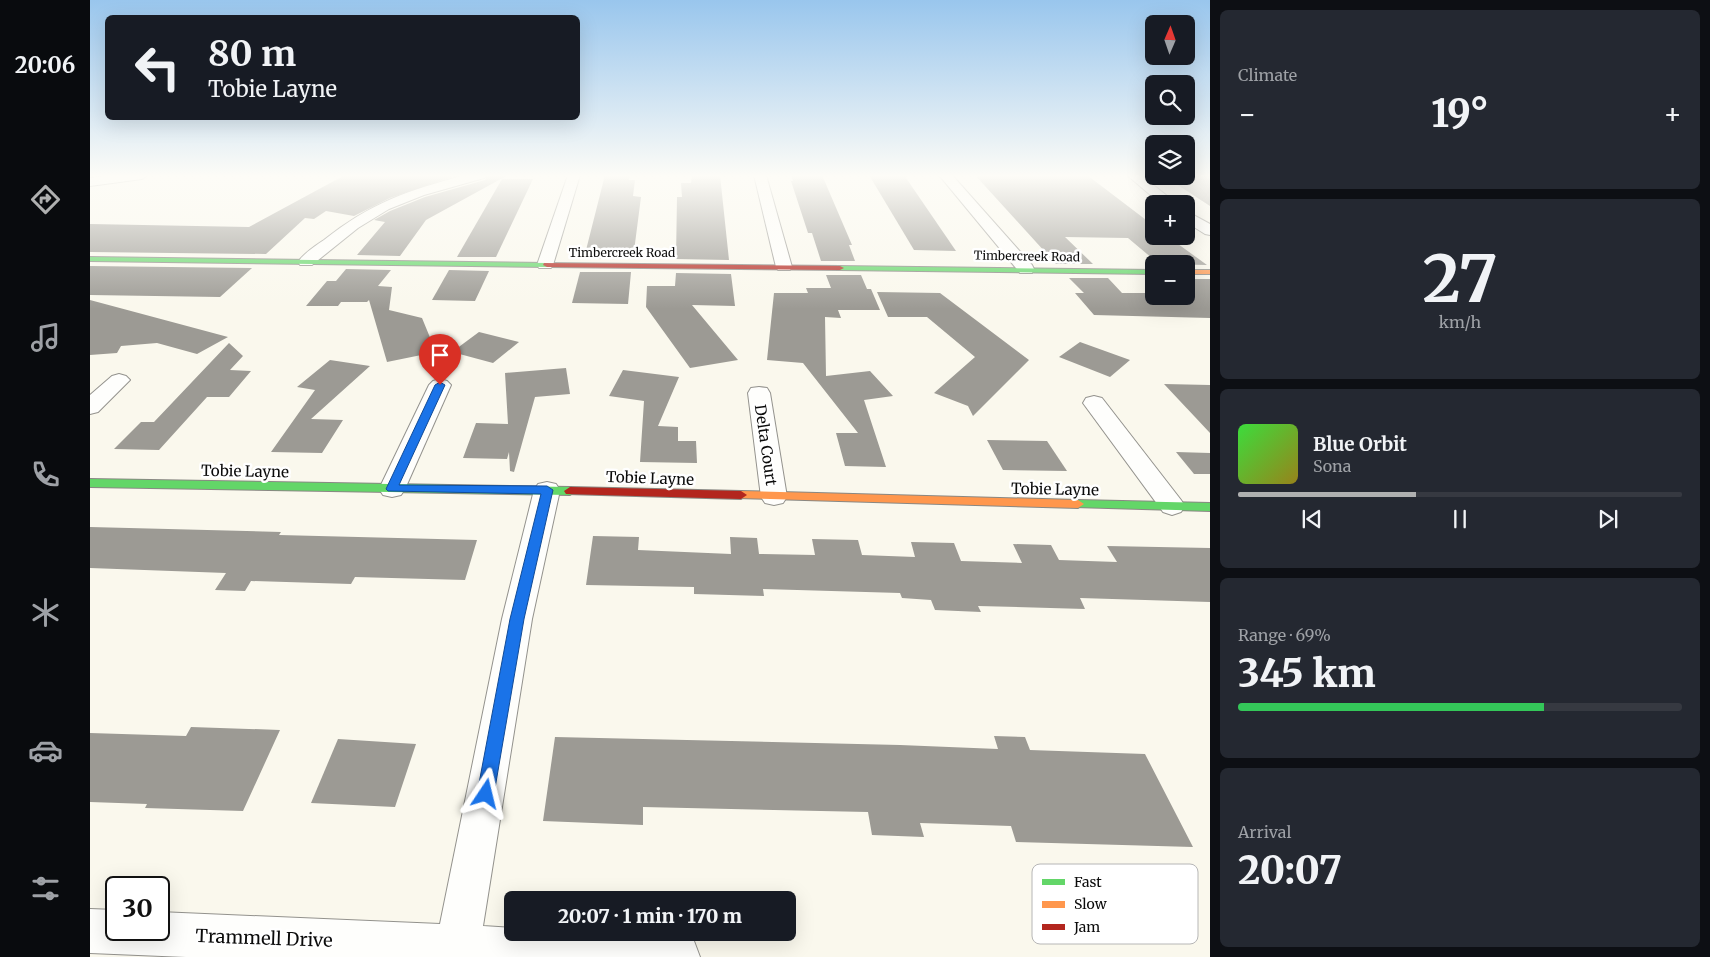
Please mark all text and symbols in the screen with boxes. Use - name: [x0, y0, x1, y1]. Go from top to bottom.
- north arrow: [1145, 15, 1195, 65]
- map controls: [1145, 15, 1195, 305]
- text: 80 m: [208, 32, 296, 76]
- icon: left: [125, 35, 190, 100]
- text: 20:06: [15, 51, 75, 79]
- text: Climate: [1238, 65, 1297, 85]
- text: Tobie Layne: [208, 75, 337, 103]
- button: search: [1145, 75, 1195, 125]
- text: 19°: [1431, 90, 1489, 137]
- text: −: [1238, 96, 1257, 132]
- text: +: [1663, 96, 1682, 132]
- button: layers: [1145, 135, 1195, 185]
- icon: directions: [28, 182, 63, 217]
- button: +: [1145, 195, 1195, 245]
- text: 27: [1422, 238, 1498, 320]
- street label: Timbercreek Road: [569, 245, 675, 260]
- street label: Timbercreek Road: [974, 248, 1080, 264]
- button: −: [1145, 255, 1195, 305]
- text: km/h: [1439, 312, 1481, 332]
- icon: music: [28, 320, 63, 355]
- pin: [419, 334, 461, 385]
- icon: arrive: [426, 341, 454, 369]
- street label: Delta Court: [751, 403, 781, 487]
- text: Blue Orbit: [1313, 432, 1407, 456]
- text: Sona: [1313, 456, 1351, 476]
- icon: phone: [28, 457, 63, 492]
- street label: Tobie Layne: [201, 461, 289, 481]
- street label: Tobie Layne: [606, 467, 694, 489]
- street label: Tobie Layne: [1011, 479, 1099, 499]
- icon: previous: [1298, 505, 1326, 533]
- icon: pause: [1446, 505, 1474, 533]
- icon: next: [1594, 505, 1622, 533]
- icon: climate: [28, 595, 63, 630]
- text: Range · 69%: [1238, 625, 1331, 645]
- text: 345 km: [1238, 650, 1376, 697]
- icon: car: [28, 733, 63, 768]
- position arrow: [459, 767, 511, 819]
- text: Arrival: [1238, 822, 1291, 842]
- text: 20:07: [1238, 847, 1342, 894]
- legend: [1032, 864, 1198, 944]
- icon: filters: [28, 871, 63, 906]
- text: Fast: [1074, 873, 1102, 891]
- speed limit sign: 30: [105, 876, 170, 941]
- text: Slow: [1074, 895, 1107, 913]
- text: 20:07 · 1 min · 170 m: [558, 904, 742, 928]
- text: Jam: [1073, 918, 1100, 936]
- street label: Trammell Drive: [195, 924, 333, 952]

